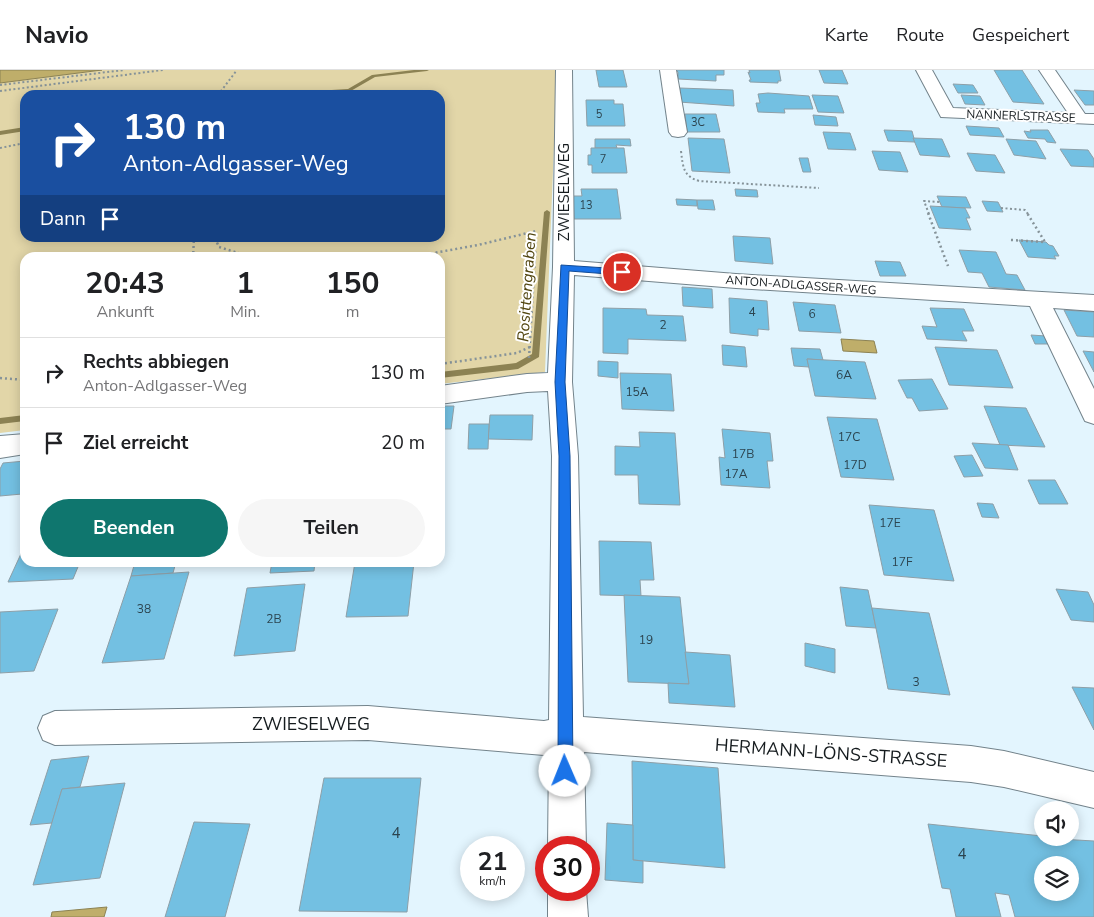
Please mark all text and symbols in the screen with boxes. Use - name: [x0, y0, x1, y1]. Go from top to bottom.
- text: Navio: [25, 19, 89, 51]
- text: Karte: [825, 23, 868, 47]
- text: Route: [896, 23, 944, 47]
- text: Gespeichert: [972, 23, 1069, 47]
- text: 130 m: [123, 104, 226, 151]
- street label: NANNERLSTRASSE: [966, 106, 1076, 126]
- house number: 5: [596, 107, 603, 122]
- icon: right: [40, 110, 105, 175]
- house number: 3C: [691, 115, 705, 130]
- street label: ZWIESELWEG: [554, 143, 574, 241]
- text: Anton-Adlgasser-Weg: [123, 149, 349, 179]
- house number: 7: [600, 152, 606, 167]
- house number: 13: [579, 198, 593, 213]
- icon: arrive: [96, 205, 124, 233]
- text: Dann: [40, 206, 86, 232]
- water label: Rosittengraben: [512, 232, 542, 343]
- pin: [601, 251, 643, 293]
- icon: arrive: [608, 258, 636, 286]
- text: 20:43: [85, 263, 165, 304]
- text: 1: [236, 263, 254, 304]
- text: 150: [326, 263, 380, 304]
- street label: ANTON-ADLGASSER-WEG: [725, 272, 877, 298]
- text: Ankunft: [96, 301, 154, 323]
- text: Min.: [230, 301, 260, 323]
- text: m: [346, 301, 359, 323]
- house number: 4: [748, 304, 756, 320]
- house number: 6: [808, 306, 816, 322]
- house number: 2: [659, 317, 667, 333]
- text: Rechts abbiegen: [83, 349, 229, 375]
- icon: right: [40, 359, 68, 387]
- text: 130 m: [370, 360, 425, 386]
- house number: 6A: [836, 367, 852, 383]
- text: Anton-Adlgasser-Weg: [83, 375, 247, 397]
- house number: 15A: [625, 384, 649, 400]
- icon: arrive: [40, 429, 68, 457]
- house number: 17C: [838, 429, 860, 445]
- text: Ziel erreicht: [83, 430, 188, 456]
- text: 20 m: [381, 430, 425, 456]
- house number: 17B: [732, 446, 754, 462]
- house number: 17D: [843, 457, 867, 473]
- house number: 17A: [724, 466, 748, 482]
- button: Beenden: [40, 499, 228, 557]
- button: Teilen: [238, 499, 425, 557]
- house number: 17E: [879, 515, 901, 531]
- house number: 17F: [892, 554, 913, 570]
- house number: 38: [137, 601, 151, 617]
- house number: 2B: [266, 611, 282, 627]
- house number: 19: [639, 632, 653, 648]
- house number: 3: [912, 674, 920, 690]
- street label: ZWIESELWEG: [252, 712, 370, 736]
- street label: HERMANN-LÖNS-STRASSE: [714, 733, 948, 773]
- position arrow: [538, 744, 590, 796]
- map controls: [1034, 801, 1079, 901]
- button: sound: [1034, 801, 1079, 846]
- house number: 4: [391, 823, 401, 843]
- speed limit sign: 30: [535, 836, 600, 901]
- house number: 4: [957, 844, 967, 864]
- text: 21: [477, 845, 508, 879]
- button: layers: [1034, 856, 1079, 901]
- text: km/h: [479, 873, 506, 889]

